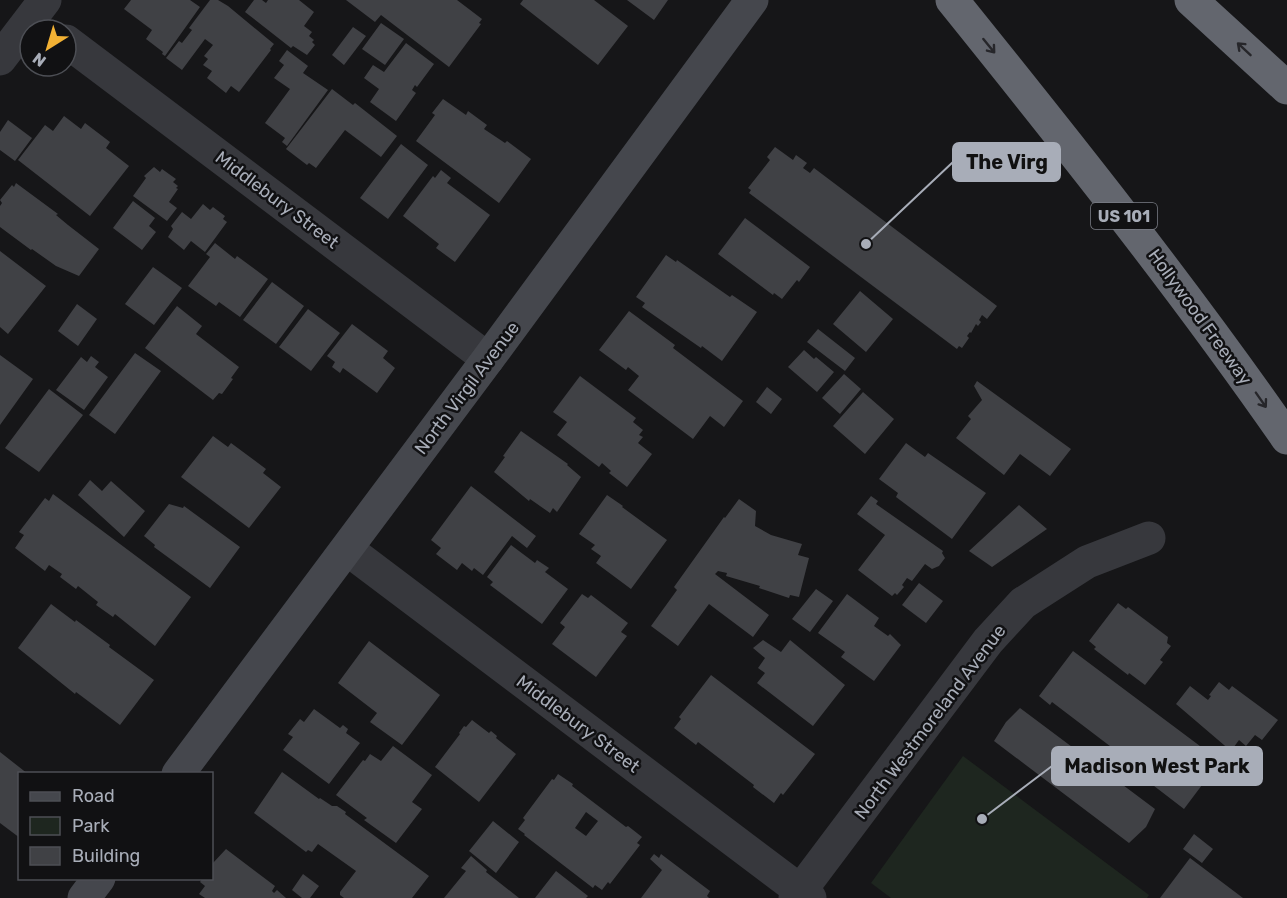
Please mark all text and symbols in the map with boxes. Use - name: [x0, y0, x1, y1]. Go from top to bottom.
- north arrow: [18, 18, 78, 78]
- one-way arrow: [982, 37, 995, 53]
- one-way arrow: [1237, 42, 1252, 56]
- text: N: [29, 49, 50, 71]
- callout: The Virg: [953, 143, 1060, 181]
- street label: Middlebury Street: [211, 146, 343, 254]
- text: The Virg: [966, 150, 1048, 174]
- road number: US 101: [1091, 203, 1157, 229]
- street label: Hollywood Freeway: [1143, 245, 1257, 389]
- street label: North Virgil Avenue: [410, 317, 524, 459]
- one-way arrow: [1255, 392, 1267, 408]
- street label: North Westmoreland Avenue: [850, 620, 1010, 824]
- street label: Middlebury Street: [512, 670, 644, 778]
- callout: Madison West Park: [1052, 747, 1262, 785]
- text: Madison West Park: [1064, 754, 1250, 778]
- legend: [18, 772, 213, 880]
- text: Road: [72, 785, 115, 807]
- text: Park: [72, 815, 110, 837]
- text: Building: [72, 845, 140, 867]

